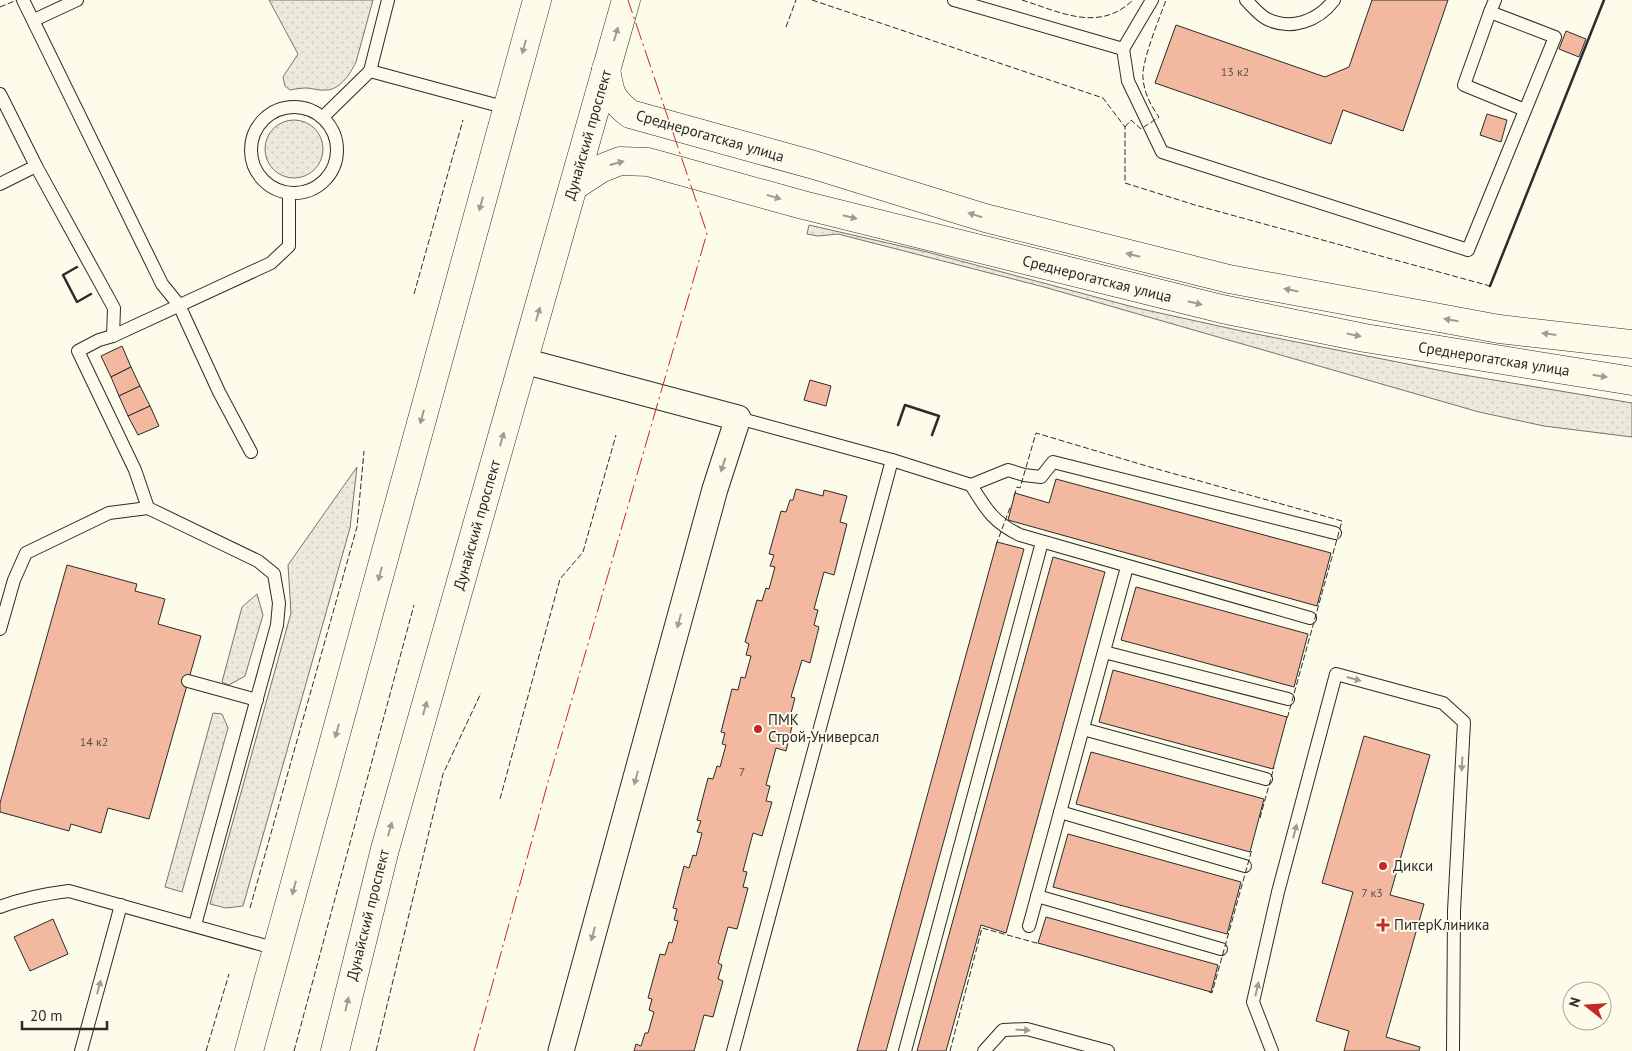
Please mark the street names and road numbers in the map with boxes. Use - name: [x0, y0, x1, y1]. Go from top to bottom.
- street label: Дунайский проспект: [560, 68, 615, 202]
- street label: Среднерогатская улица: [634, 105, 786, 166]
- street label: Среднерогатская улица: [1020, 251, 1174, 306]
- street label: Среднерогатская улица: [1417, 337, 1571, 380]
- street label: Дунайский проспект: [449, 458, 504, 592]
- street label: Дунайский проспект: [342, 847, 393, 982]

